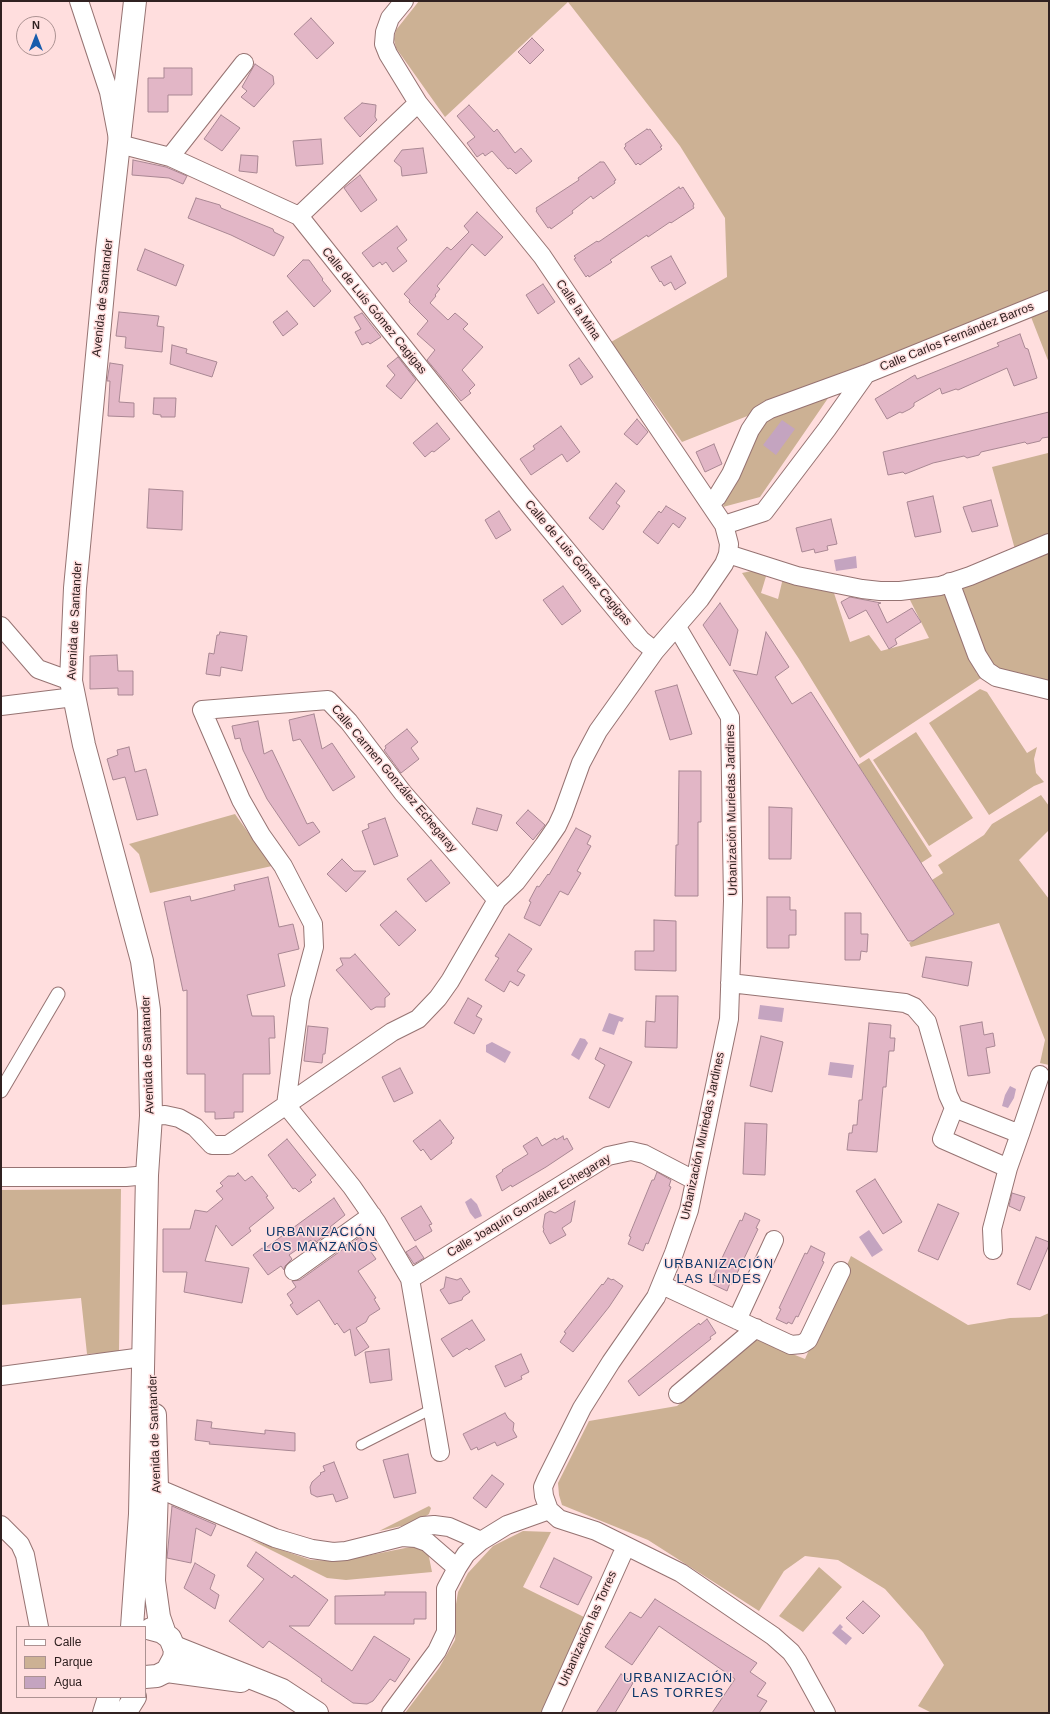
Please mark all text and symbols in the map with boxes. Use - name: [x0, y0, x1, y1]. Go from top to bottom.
- north arrow: [16, 16, 56, 56]
- text: N: [32, 19, 40, 31]
- street label: Avenida de Santander: [90, 238, 116, 358]
- street label: Calle de Luis Gómez Cagigas: [318, 245, 430, 377]
- street label: Calle la Mina: [553, 277, 603, 343]
- street label: Calle Carlos Fernández Barros: [878, 299, 1036, 375]
- street label: Calle de Luis Gómez Cagigas: [521, 498, 635, 628]
- street label: Avenida de Santander: [65, 561, 85, 681]
- street label: Calle Carmen González Echegaray: [328, 702, 460, 856]
- street label: Urbanización Muriedas Jardines: [723, 724, 741, 896]
- street label: Avenida de Santander: [139, 996, 157, 1114]
- street label: Urbanización Muriedas Jardines: [678, 1051, 728, 1221]
- street label: Calle Joaquín González Echegaray: [445, 1151, 613, 1261]
- district label: URBANIZACIÓN LOS MANZANOS: [263, 1224, 379, 1255]
- district label: URBANIZACIÓN LAS LINDES: [664, 1256, 774, 1287]
- street label: Avenida de Santander: [146, 1375, 164, 1493]
- street label: Urbanización las Torres: [556, 1569, 620, 1689]
- legend: [16, 1626, 146, 1698]
- text: Calle: [54, 1635, 81, 1649]
- text: Parque: [54, 1655, 93, 1669]
- district label: URBANIZACIÓN LAS TORRES: [623, 1670, 733, 1701]
- text: Agua: [54, 1675, 82, 1689]

